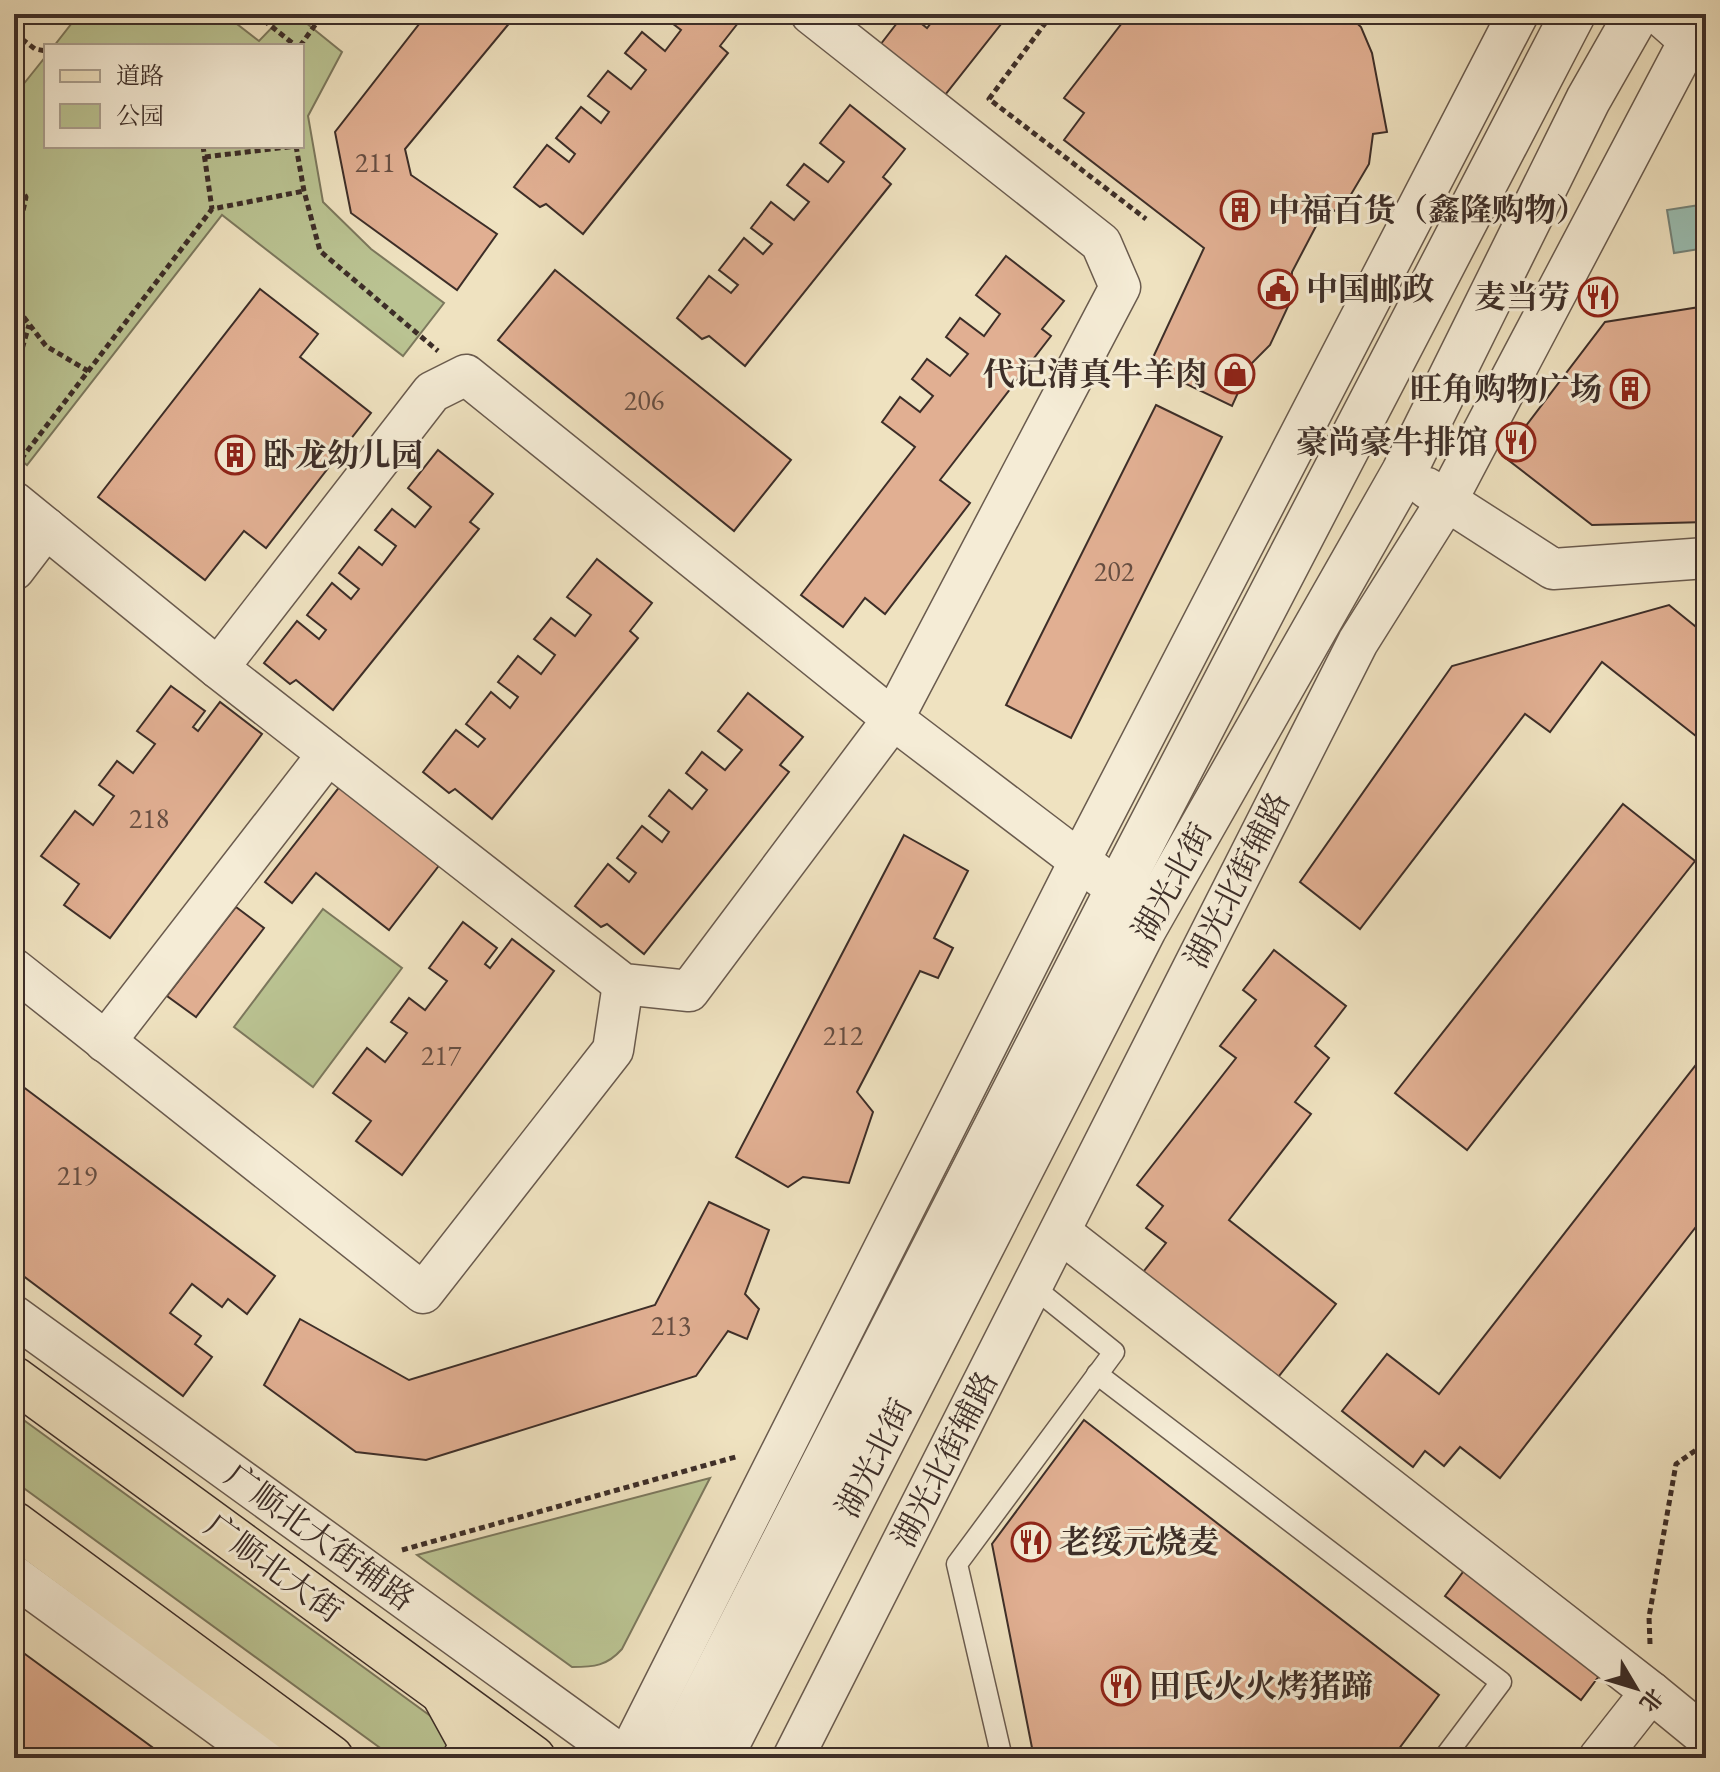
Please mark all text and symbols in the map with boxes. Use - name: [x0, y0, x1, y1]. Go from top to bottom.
- legend: [44, 44, 304, 148]
- text: 道路: [116, 60, 164, 91]
- text: 公园: [116, 100, 164, 131]
- house number: 211: [355, 144, 395, 180]
- building icon: 中福百货（鑫隆购物）: [1219, 189, 1261, 231]
- place label: 中福百货（鑫隆购物）: [1268, 189, 1588, 231]
- public building icon: 中国邮政: [1257, 268, 1299, 310]
- place label: 中国邮政: [1306, 268, 1434, 310]
- place label: 麦当劳: [1474, 276, 1570, 318]
- restaurant icon: 麦当劳: [1577, 276, 1619, 318]
- place label: 代记清真牛羊肉: [983, 353, 1207, 395]
- shop icon: 代记清真牛羊肉: [1214, 353, 1256, 395]
- place label: 旺角购物广场: [1410, 368, 1602, 410]
- building icon: 旺角购物广场: [1609, 368, 1651, 410]
- house number: 206: [624, 382, 664, 418]
- place label: 豪尚豪牛排馆: [1296, 421, 1488, 463]
- restaurant icon: 豪尚豪牛排馆: [1495, 421, 1537, 463]
- building icon: 卧龙幼儿园: [214, 434, 256, 476]
- place label: 卧龙幼儿园: [263, 434, 423, 476]
- house number: 202: [1094, 553, 1135, 589]
- street label: 湖光北街辅路: [1175, 785, 1299, 975]
- house number: 218: [129, 800, 169, 836]
- street label: 湖光北街: [1123, 816, 1221, 948]
- house number: 212: [823, 1017, 864, 1053]
- house number: 217: [421, 1037, 462, 1073]
- house number: 219: [57, 1157, 97, 1193]
- house number: 213: [651, 1307, 691, 1343]
- street label: 湖光北街辅路: [883, 1364, 1007, 1554]
- street label: 湖光北街: [826, 1391, 922, 1525]
- street label: 广顺北大街辅路: [218, 1456, 422, 1618]
- street label: 广顺北大街: [198, 1505, 350, 1631]
- restaurant icon: 老绥元烧麦: [1010, 1521, 1052, 1563]
- place label: 老绥元烧麦: [1059, 1521, 1219, 1563]
- north arrow: [1596, 1648, 1676, 1728]
- restaurant icon: 田氏火火烤猪蹄: [1100, 1665, 1142, 1707]
- place label: 田氏火火烤猪蹄: [1149, 1665, 1373, 1707]
- text: 北: [1633, 1682, 1670, 1718]

